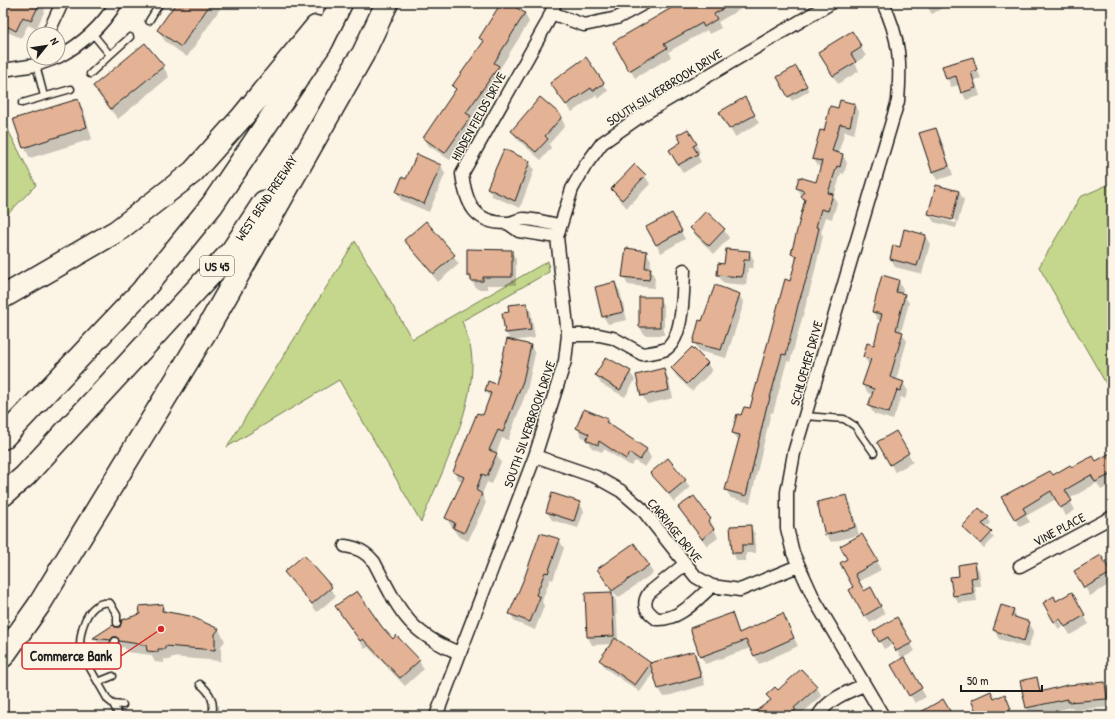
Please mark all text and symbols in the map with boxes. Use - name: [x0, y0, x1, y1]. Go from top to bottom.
- north arrow: [26, 26, 66, 66]
- text: N: [47, 35, 62, 47]
- street label: SOUTH SILVERBROOK DRIVE: [603, 44, 725, 130]
- street label: HIDDEN FIELDS DRIVE: [446, 68, 510, 164]
- street label: WEST BEND FREEWAY: [231, 151, 301, 244]
- road number: US 45: [200, 256, 234, 276]
- street label: SCHLOEMER DRIVE: [785, 318, 827, 408]
- street label: SOUTH SILVERBROOK DRIVE: [499, 358, 559, 490]
- street label: CARRIAGE DRIVE: [644, 494, 707, 566]
- street label: VINE PLACE: [1030, 508, 1088, 550]
- callout: Commerce Bank: [22, 643, 121, 669]
- text: Commerce Bank: [30, 646, 112, 665]
- scale bar: [961, 667, 1042, 693]
- text: 50 m: [967, 672, 988, 689]

